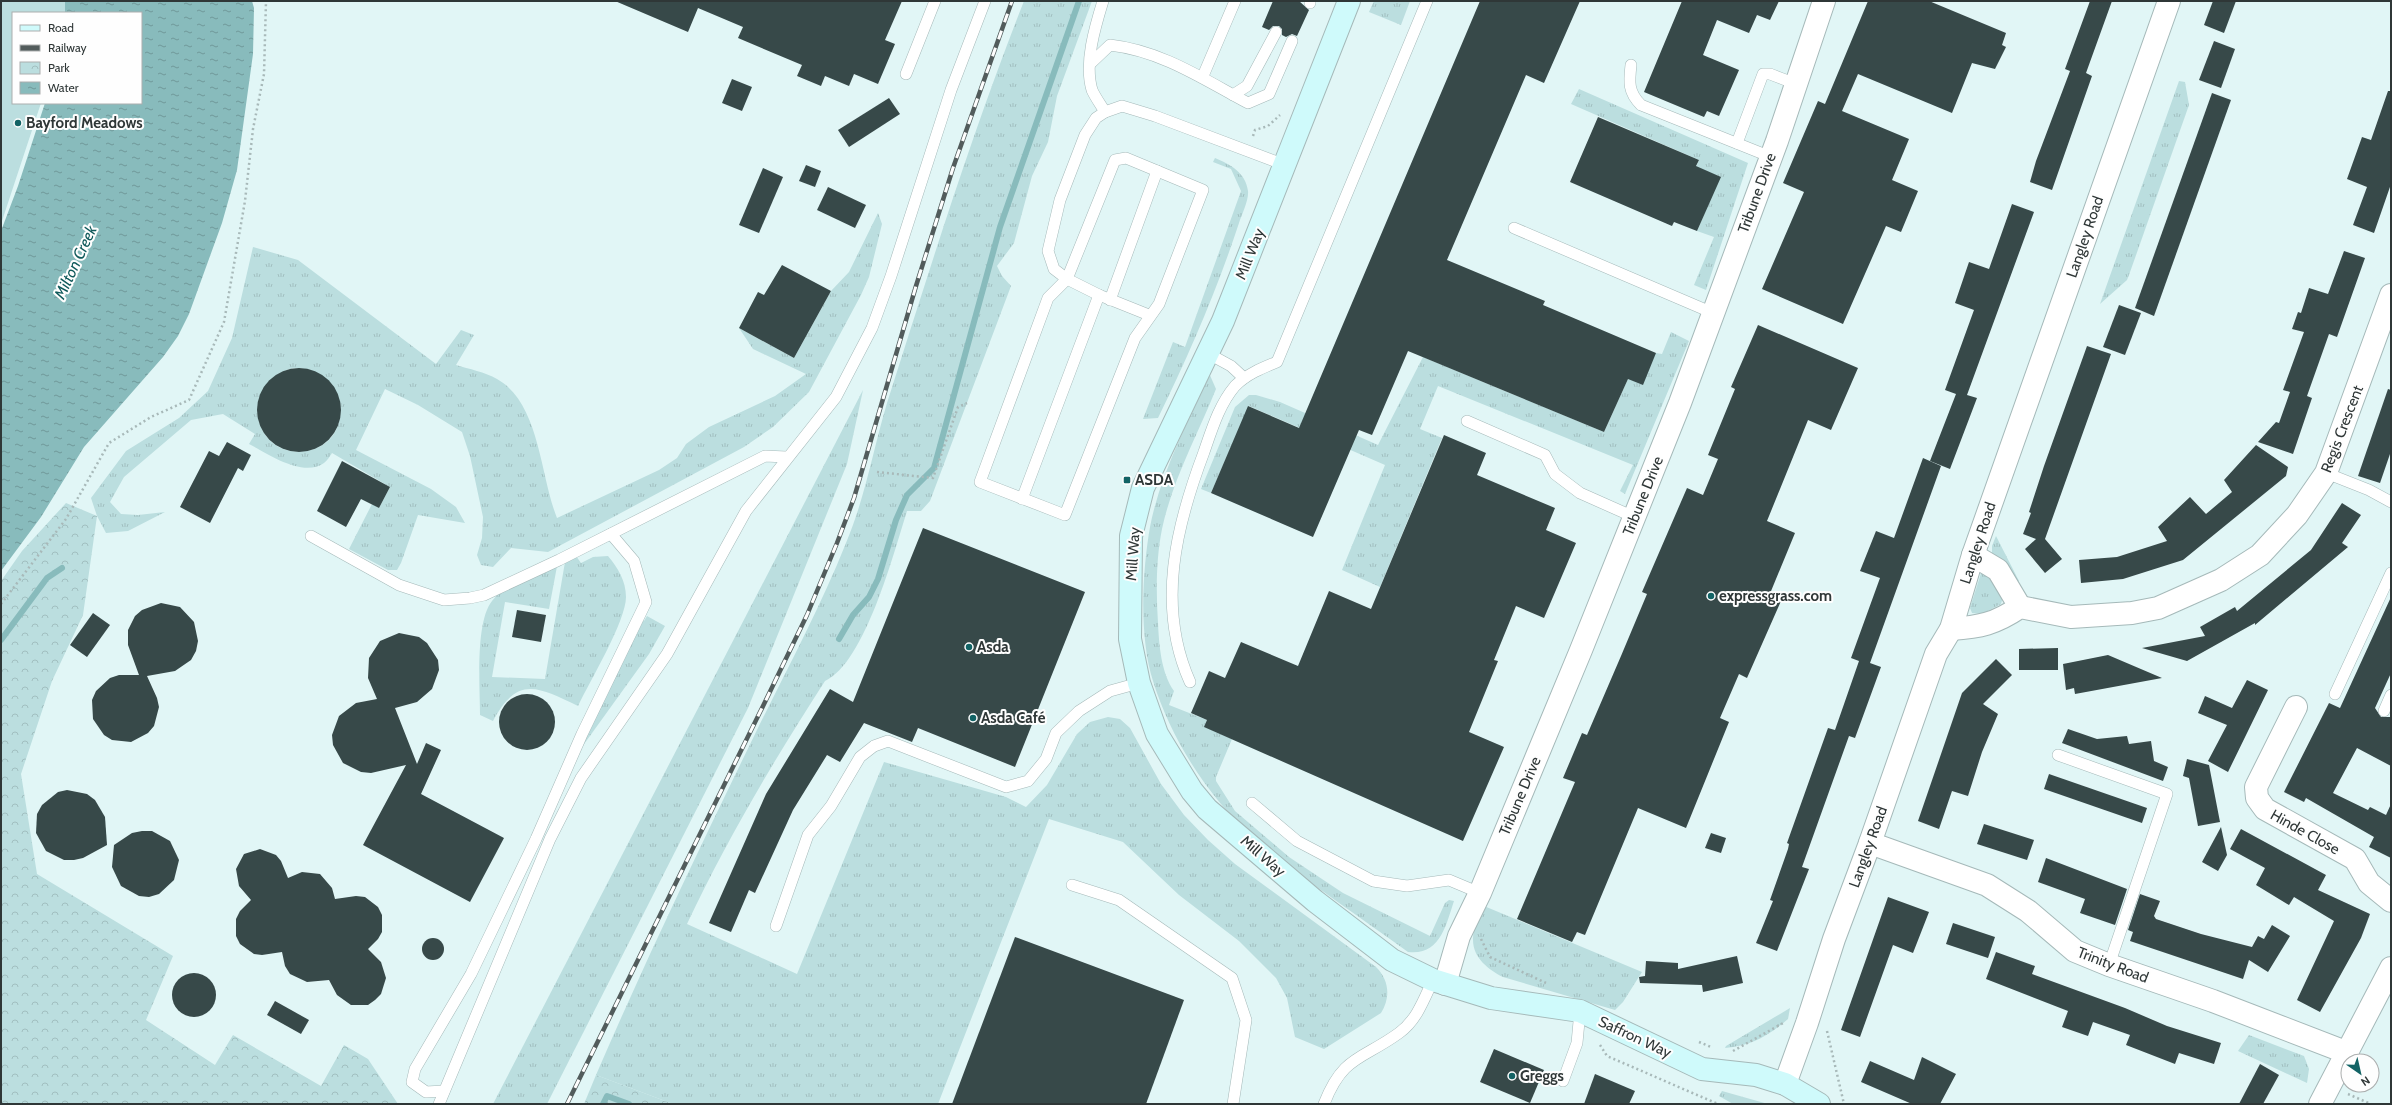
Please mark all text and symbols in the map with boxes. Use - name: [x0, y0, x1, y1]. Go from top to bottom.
- legend: [12, 12, 142, 104]
- text: Road: [48, 20, 74, 35]
- text: Railway: [48, 40, 86, 55]
- text: Park: [48, 60, 70, 75]
- text: Water: [48, 80, 79, 95]
- place label: Bayford Meadows: [26, 114, 143, 132]
- marker: Bayford Meadows: [13, 118, 23, 128]
- street label: Tribune Drive: [1734, 150, 1780, 235]
- street label: Langley Road: [2063, 194, 2107, 280]
- water label: Milton Creek: [50, 221, 101, 303]
- street label: Mill Way: [1232, 225, 1269, 282]
- street label: Regis Crescent: [2317, 383, 2367, 475]
- street label: Tribune Drive: [1619, 453, 1667, 538]
- place label: ASDA: [1135, 471, 1174, 489]
- marker: ASDA: [1122, 475, 1132, 485]
- street label: Langley Road: [1956, 500, 2000, 586]
- street label: Mill Way: [1122, 526, 1144, 581]
- place label: expressgrass.com: [1719, 587, 1832, 605]
- marker: expressgrass.com: [1706, 591, 1716, 601]
- place label: Asda: [977, 638, 1009, 656]
- marker: Asda: [964, 642, 974, 652]
- place label: Asda Café: [981, 709, 1046, 727]
- marker: Asda Café: [968, 713, 978, 723]
- street label: Tribune Drive: [1495, 754, 1545, 838]
- street label: Langley Road: [1845, 804, 1891, 890]
- street label: Hinde Close: [2267, 806, 2343, 859]
- street label: Mill Way: [1237, 832, 1289, 881]
- street label: Trinity Road: [2075, 943, 2151, 987]
- street label: Saffron Way: [1596, 1012, 1675, 1062]
- north arrow: [2340, 1053, 2380, 1093]
- place label: Greggs: [1520, 1067, 1564, 1085]
- marker: Greggs: [1507, 1071, 1517, 1081]
- text: N: [2358, 1073, 2373, 1089]

